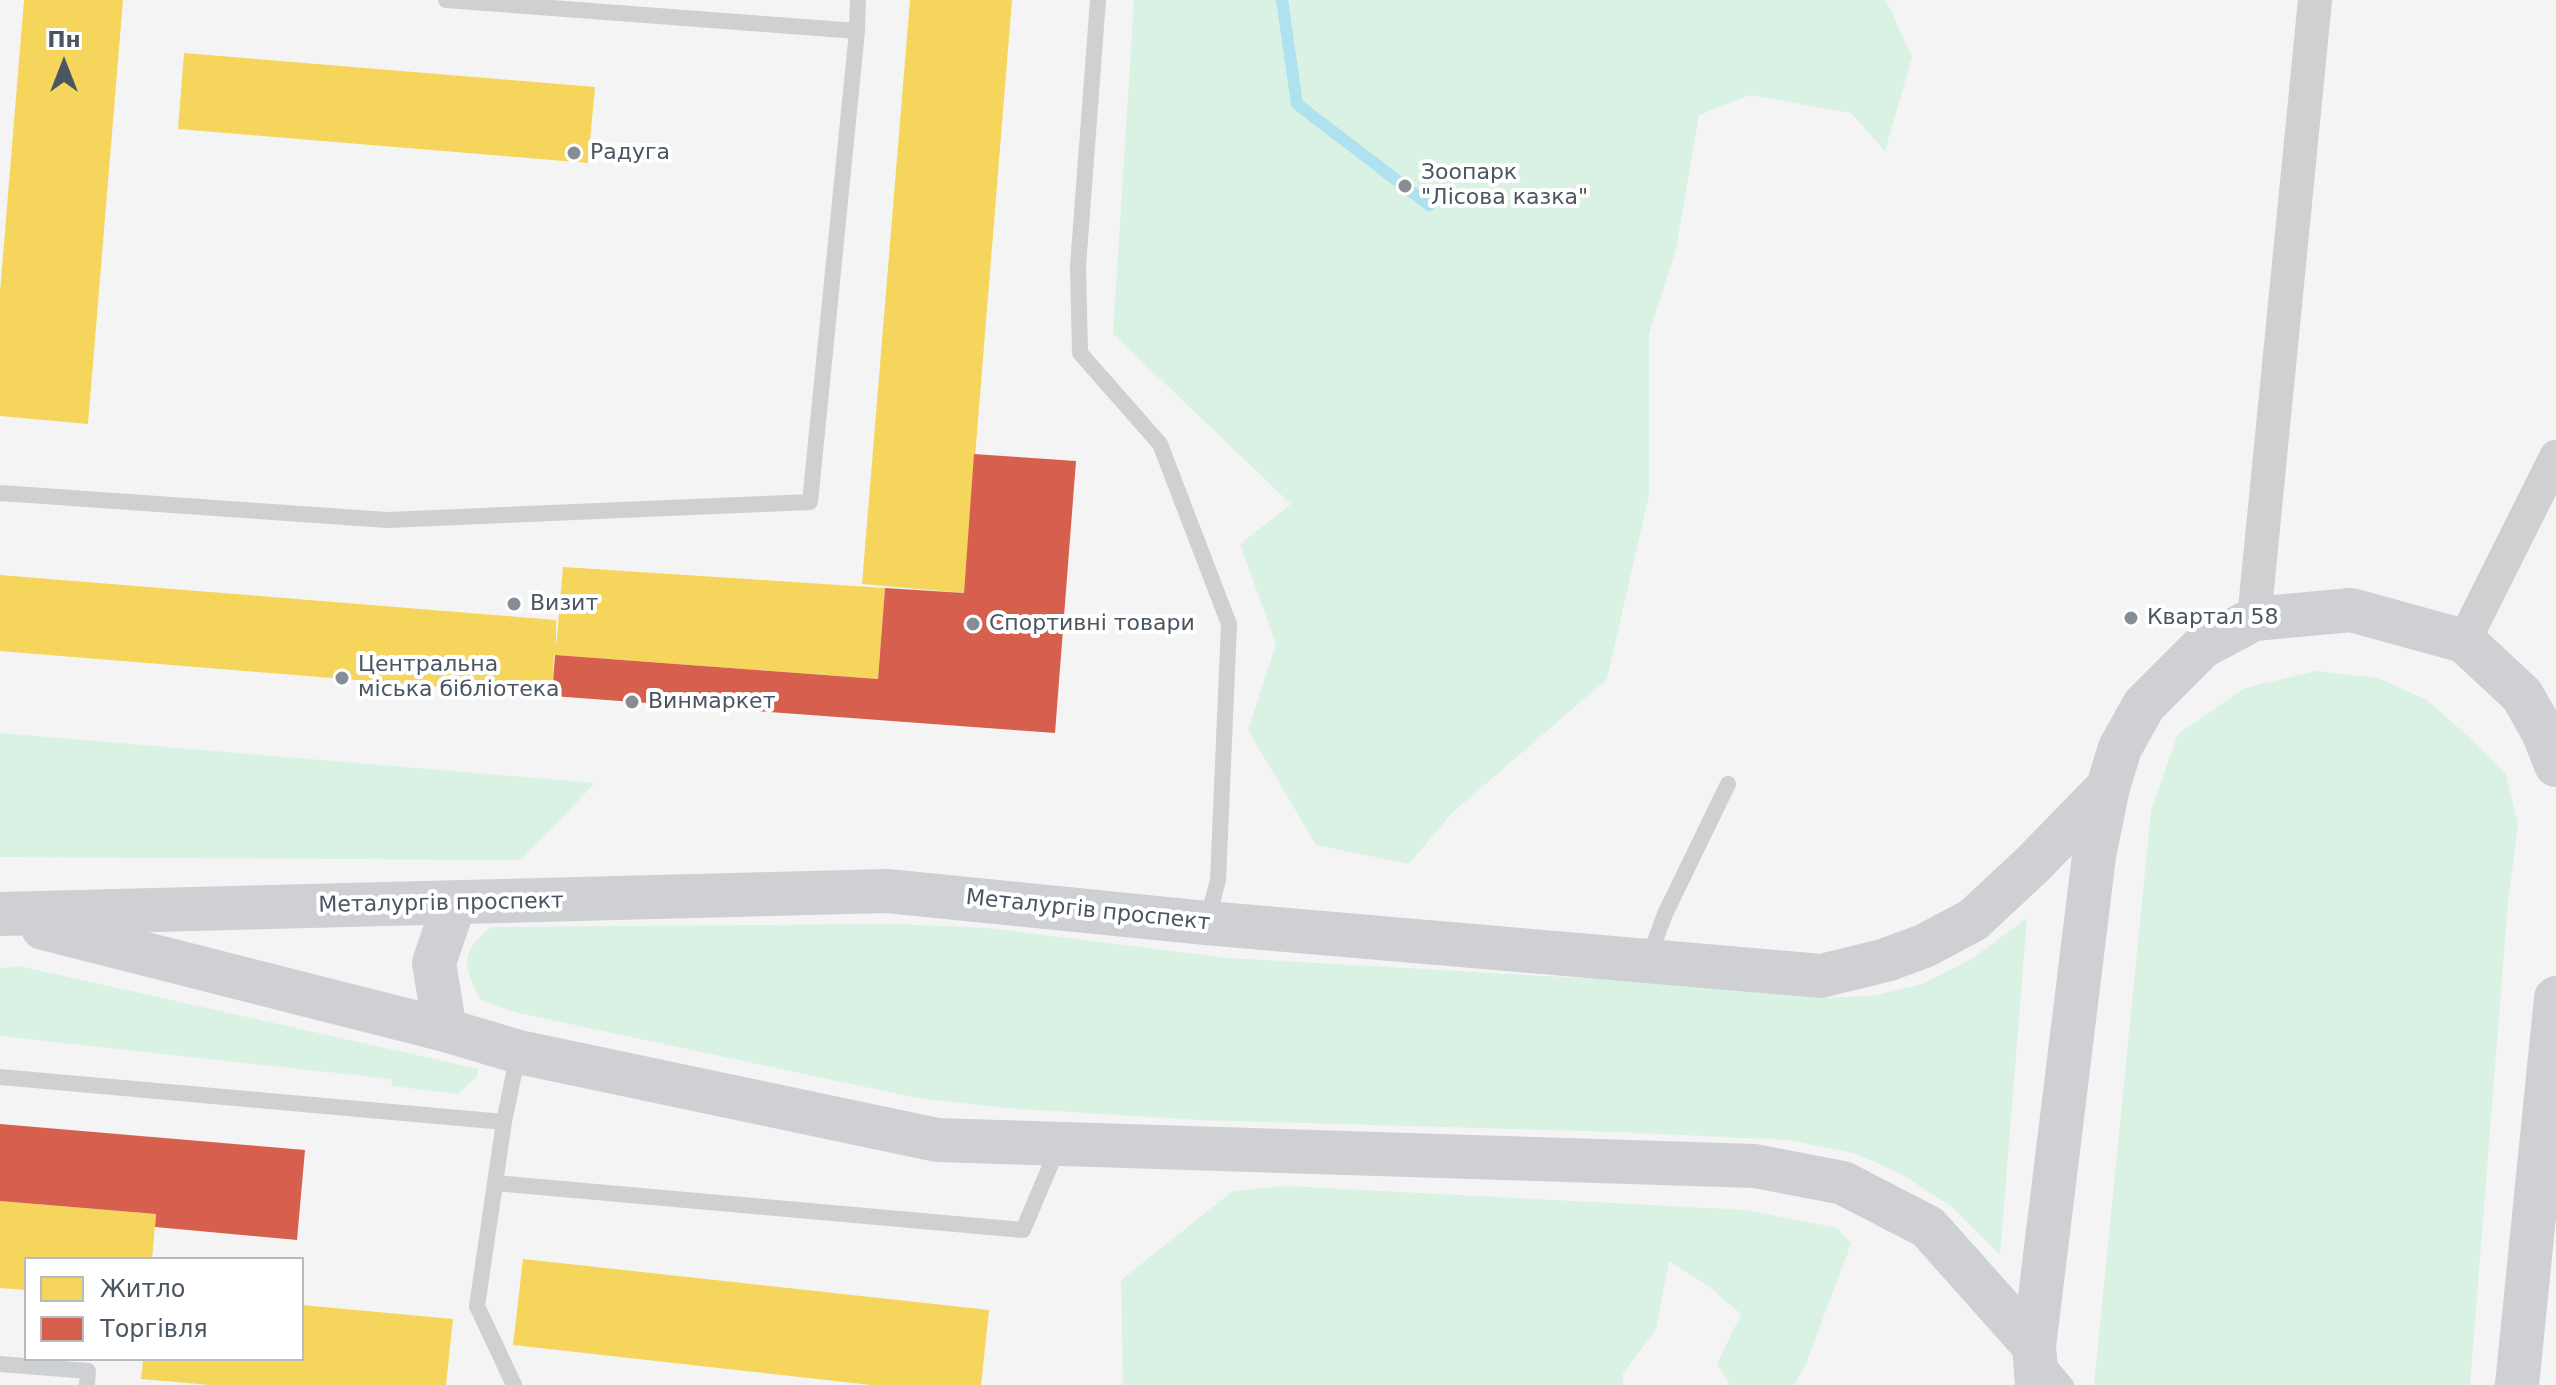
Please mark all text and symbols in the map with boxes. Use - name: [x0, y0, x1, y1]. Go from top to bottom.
- north arrow: [24, 24, 104, 104]
- text: Пн: [47, 27, 81, 52]
- place label: Радуга: [590, 140, 670, 166]
- marker: Радуга: [565, 144, 583, 162]
- place label: Зоопарк "Лісова казка": [1421, 160, 1588, 212]
- marker: Зоопарк "Лісова казка": [1396, 177, 1414, 195]
- place label: Визит: [530, 591, 598, 617]
- marker: Визит: [505, 595, 523, 613]
- place label: Квартал 58: [2147, 605, 2278, 631]
- marker: Квартал 58: [2122, 609, 2140, 627]
- place label: Спортивні товари: [989, 611, 1195, 637]
- marker: Спортивні товари: [964, 615, 982, 633]
- place label: Центральна міська бібліотека: [358, 652, 560, 704]
- marker: Центральна міська бібліотека: [333, 669, 351, 687]
- place label: Винмаркет: [648, 689, 775, 715]
- marker: Винмаркет: [623, 693, 641, 711]
- street label: Металургів проспект: [965, 885, 1211, 937]
- street label: Металургів проспект: [318, 889, 564, 919]
- legend: [24, 1257, 304, 1361]
- text: Житло: [100, 1275, 185, 1303]
- text: Торгівля: [100, 1315, 208, 1343]

